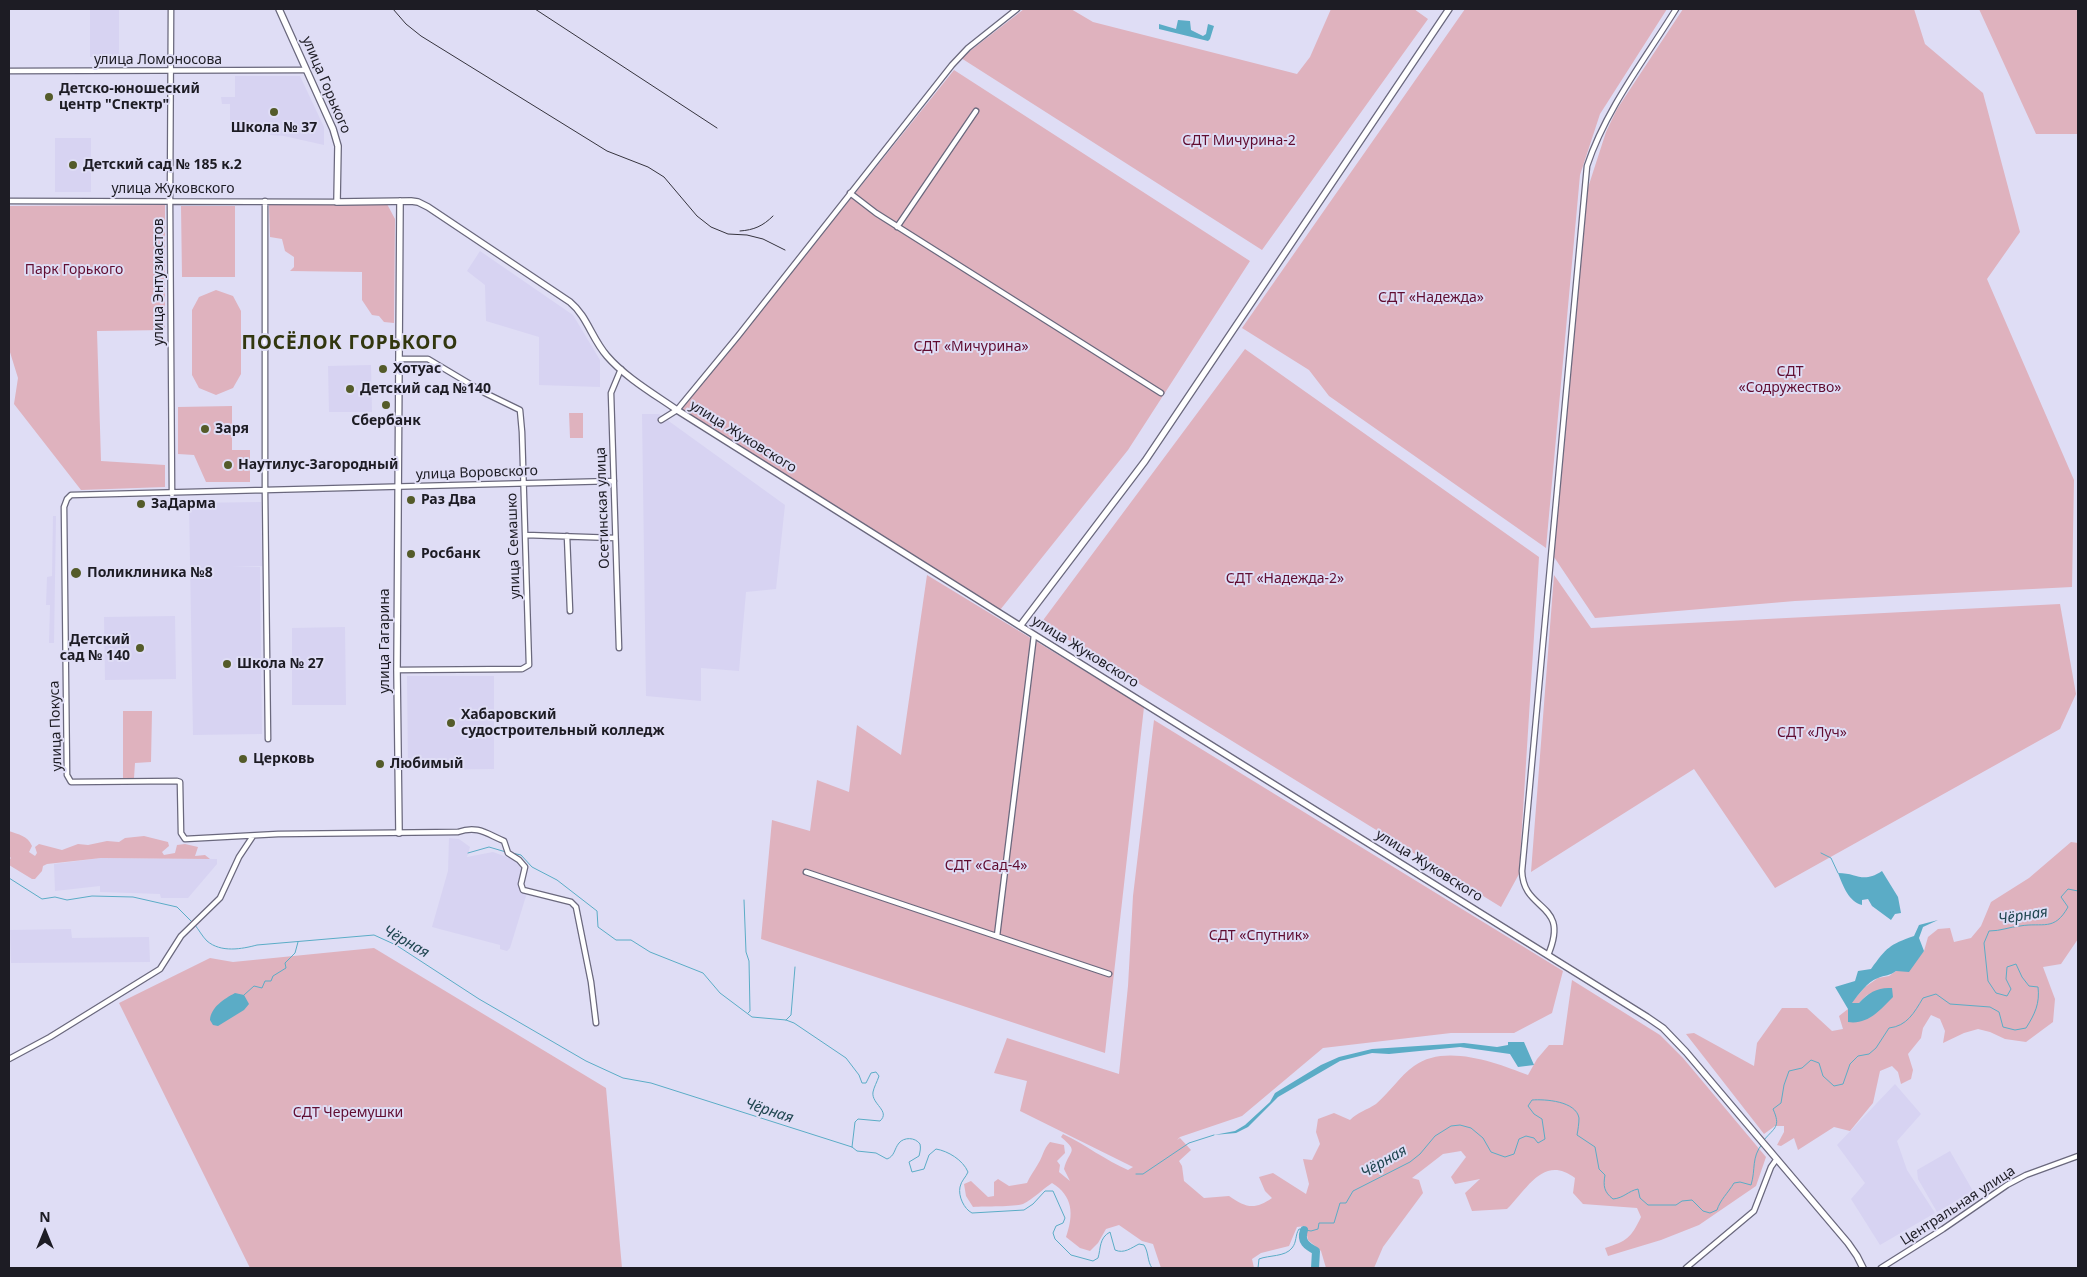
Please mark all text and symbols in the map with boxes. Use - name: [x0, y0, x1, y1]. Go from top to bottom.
- street label: улица Горького: [298, 34, 354, 136]
- street label: улица Ломоносова: [94, 52, 222, 68]
- place label: Детско-юношеский центр "Спектр": [59, 81, 200, 114]
- marker: Детско-юношеский центр "Спектр": [43, 91, 55, 103]
- marker: Школа № 37: [268, 106, 280, 118]
- place label: Школа № 37: [231, 120, 317, 136]
- park label: СДТ Мичурина-2: [1182, 133, 1296, 149]
- place label: Детский сад № 185 к.2: [83, 157, 242, 173]
- marker: Детский сад № 185 к.2: [67, 159, 79, 171]
- street label: улица Жуковского: [111, 181, 235, 197]
- street label: улица Энтузиастов: [151, 218, 167, 346]
- park label: Парк Горького: [25, 262, 123, 278]
- park label: СДТ «Надежда»: [1378, 290, 1484, 306]
- district label: ПОСЁЛОК ГОРЬКОГО: [240, 333, 460, 355]
- park label: СДТ «Мичурина»: [913, 339, 1029, 355]
- place label: Хотуас: [393, 361, 441, 377]
- marker: Хотуас: [377, 363, 389, 375]
- park label: СДТ «Содружество»: [1739, 364, 1841, 397]
- place label: Детский сад №140: [360, 381, 491, 397]
- marker: Детский сад №140: [344, 383, 356, 395]
- street label: улица Жуковского: [686, 397, 800, 477]
- marker: Сбербанк: [380, 399, 392, 411]
- place label: Сбербанк: [351, 413, 421, 429]
- place label: Заря: [215, 421, 249, 437]
- marker: Заря: [199, 423, 211, 435]
- street label: Осетинская улица: [592, 447, 614, 569]
- place label: Наутилус-Загородный: [238, 457, 398, 473]
- marker: Наутилус-Загородный: [222, 459, 234, 471]
- street label: улица Воровского: [416, 462, 538, 484]
- place label: Раз Два: [421, 492, 476, 508]
- street label: улица Семашко: [504, 492, 524, 600]
- marker: Раз Два: [405, 494, 417, 506]
- place label: ЗаДарма: [151, 496, 216, 512]
- marker: ЗаДарма: [135, 498, 147, 510]
- place label: Росбанк: [421, 546, 480, 562]
- marker: Росбанк: [405, 548, 417, 560]
- place label: Поликлиника №8: [87, 565, 213, 581]
- marker: Поликлиника №8: [69, 566, 83, 580]
- park label: СДТ «Надежда-2»: [1226, 571, 1344, 587]
- street label: улица Гагарина: [377, 588, 393, 694]
- street label: улица Жуковского: [1028, 612, 1142, 692]
- place label: Детский сад № 140: [60, 632, 130, 664]
- marker: Детский сад № 140: [134, 642, 146, 654]
- place label: Школа № 27: [237, 656, 324, 672]
- marker: Школа № 27: [221, 658, 233, 670]
- street label: улица Покуса: [46, 680, 66, 772]
- place label: Хабаровский судостроительный колледж: [461, 707, 665, 740]
- marker: Хабаровский судостроительный колледж: [445, 717, 457, 729]
- park label: СДТ «Луч»: [1777, 725, 1847, 741]
- place label: Церковь: [253, 751, 315, 767]
- marker: Церковь: [237, 753, 249, 765]
- place label: Любимый: [390, 756, 463, 772]
- marker: Любимый: [374, 758, 386, 770]
- street label: улица Жуковского: [1372, 826, 1486, 906]
- park label: СДТ «Сад-4»: [945, 858, 1027, 874]
- water label: Чёрная: [1997, 903, 2049, 929]
- water label: Чёрная: [380, 922, 432, 962]
- park label: СДТ «Спутник»: [1209, 928, 1309, 944]
- water label: Чёрная: [742, 1095, 796, 1127]
- park label: СДТ Черемушки: [293, 1105, 403, 1121]
- water label: Чёрная: [1358, 1142, 1410, 1182]
- street label: Центральная улица: [1898, 1163, 2018, 1249]
- north arrow: [20, 1207, 70, 1257]
- text: N: [39, 1207, 51, 1226]

